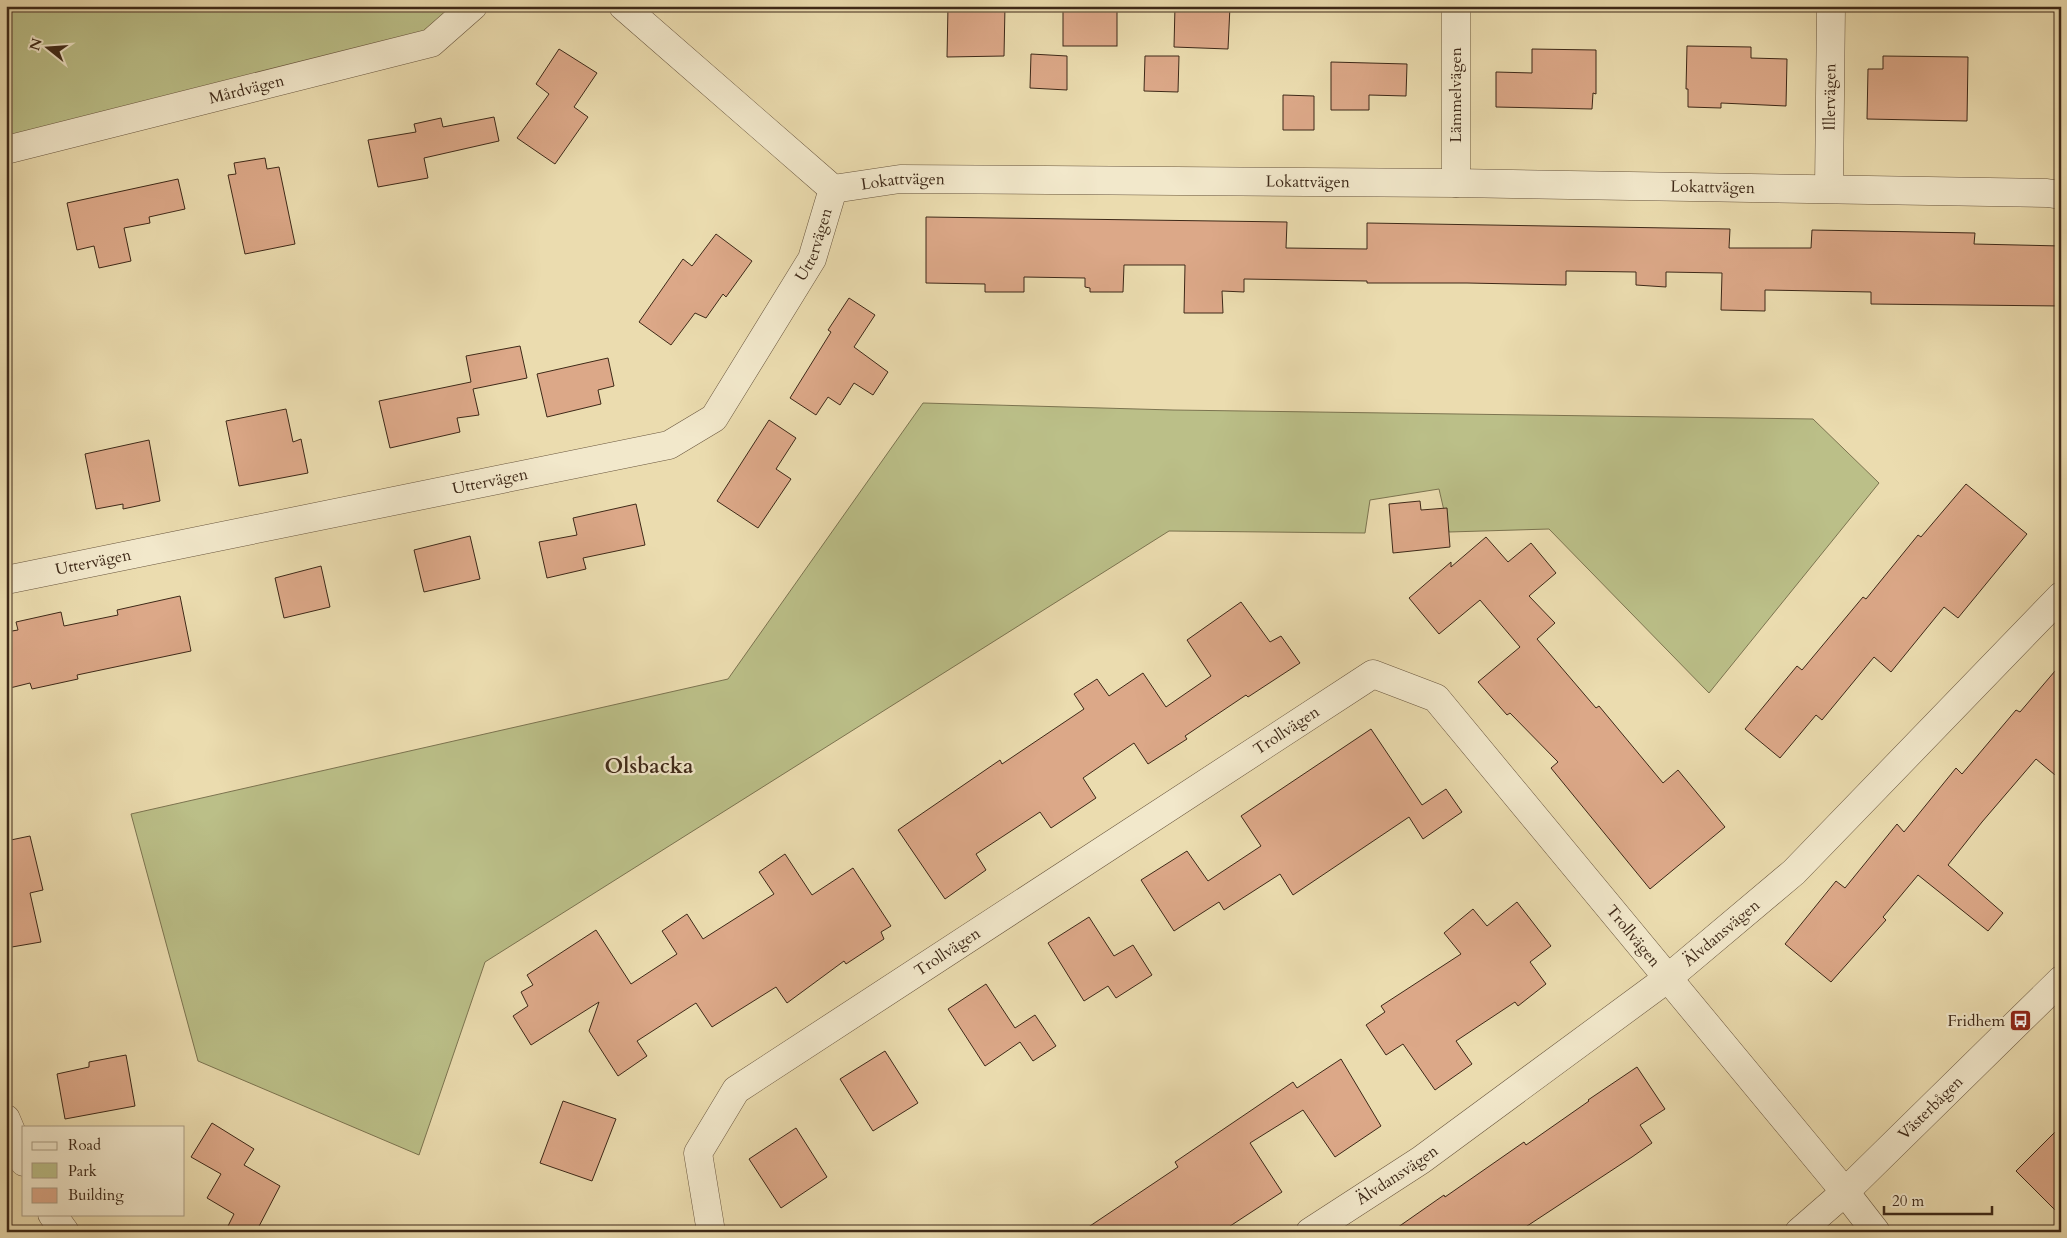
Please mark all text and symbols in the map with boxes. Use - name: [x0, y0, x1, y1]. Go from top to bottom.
- north arrow: [22, 22, 72, 72]
- text: N: [25, 36, 47, 53]
- street label: Lämmelvägen: [1445, 47, 1467, 143]
- street label: Illervägen: [1819, 63, 1841, 131]
- street label: Mårdvägen: [207, 69, 286, 109]
- street label: Lokattvägen: [859, 168, 945, 196]
- street label: Lokattvägen: [1265, 171, 1350, 193]
- street label: Lokattvägen: [1670, 176, 1755, 199]
- street label: Uttervägen: [790, 206, 838, 285]
- street label: Uttervägen: [450, 463, 530, 500]
- street label: Uttervägen: [53, 544, 133, 581]
- street label: Trollvägen: [1249, 701, 1324, 760]
- district label: Olsbacka: [605, 752, 694, 781]
- street label: Älvdansvägen: [1678, 894, 1764, 972]
- street label: Trollvägen: [1601, 900, 1665, 972]
- street label: Trollvägen: [910, 922, 985, 982]
- bus stop icon: Fridhem: [2009, 1009, 2033, 1033]
- place label: Fridhem: [1947, 1010, 2005, 1032]
- street label: Västerbågen: [1893, 1071, 1968, 1145]
- legend: [22, 1126, 185, 1216]
- text: Road: [68, 1135, 101, 1155]
- street label: Älvdansvägen: [1352, 1140, 1443, 1210]
- text: Park: [68, 1161, 97, 1181]
- scale bar: [1884, 1183, 1992, 1215]
- text: Building: [68, 1185, 124, 1205]
- text: 20 m: [1892, 1191, 1924, 1211]

